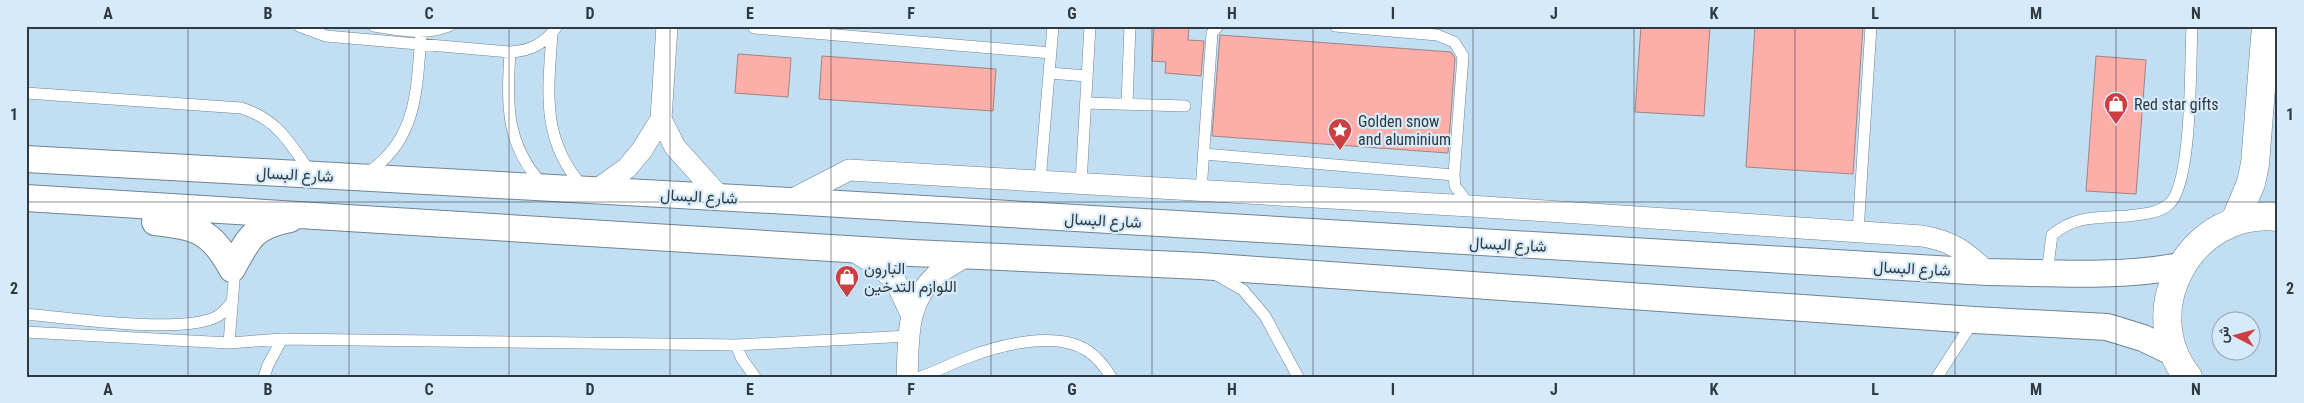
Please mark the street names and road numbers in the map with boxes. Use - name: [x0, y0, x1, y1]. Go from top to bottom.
- street label: شارع البسال: [256, 163, 334, 188]
- street label: شارع البسال: [660, 185, 738, 210]
- street label: شارع البسال: [1064, 209, 1142, 234]
- street label: شارع البسال: [1469, 233, 1547, 258]
- street label: شارع البسال: [1873, 257, 1951, 282]

